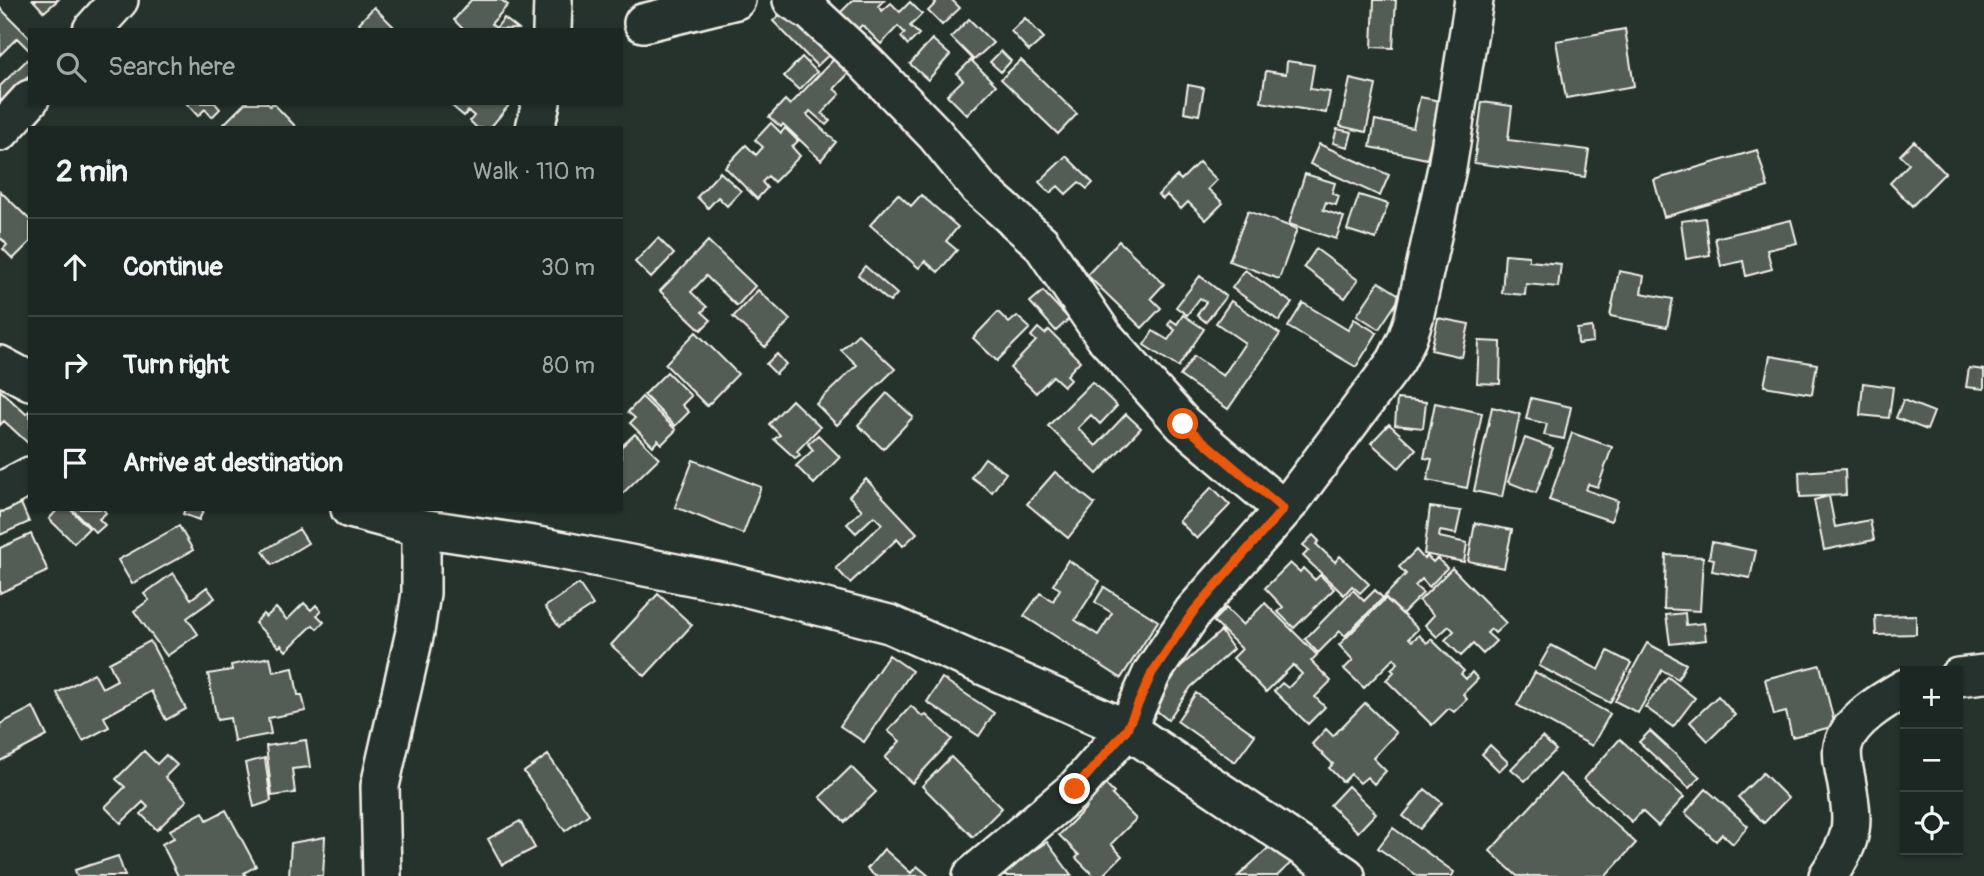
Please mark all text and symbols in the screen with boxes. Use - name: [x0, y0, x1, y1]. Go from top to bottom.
- search box: [28, 28, 623, 105]
- icon: search: [52, 48, 90, 86]
- text: Search here: [108, 51, 235, 83]
- text: 2 min: [56, 153, 128, 190]
- text: Walk · 110 m: [473, 157, 595, 186]
- icon: ahead: [56, 248, 94, 286]
- text: Continue: [123, 251, 223, 283]
- text: 30 m: [541, 253, 595, 282]
- icon: right: [56, 346, 94, 384]
- text: Turn right: [123, 349, 229, 381]
- text: 80 m: [542, 351, 595, 380]
- route start: [1167, 408, 1198, 439]
- icon: arrive: [56, 444, 94, 482]
- text: Arrive at destination: [123, 447, 343, 479]
- map controls: [1900, 666, 1963, 855]
- button: +: [1900, 666, 1963, 729]
- button: −: [1900, 729, 1963, 792]
- route end: [1059, 773, 1090, 804]
- button: locate: [1900, 792, 1963, 855]

